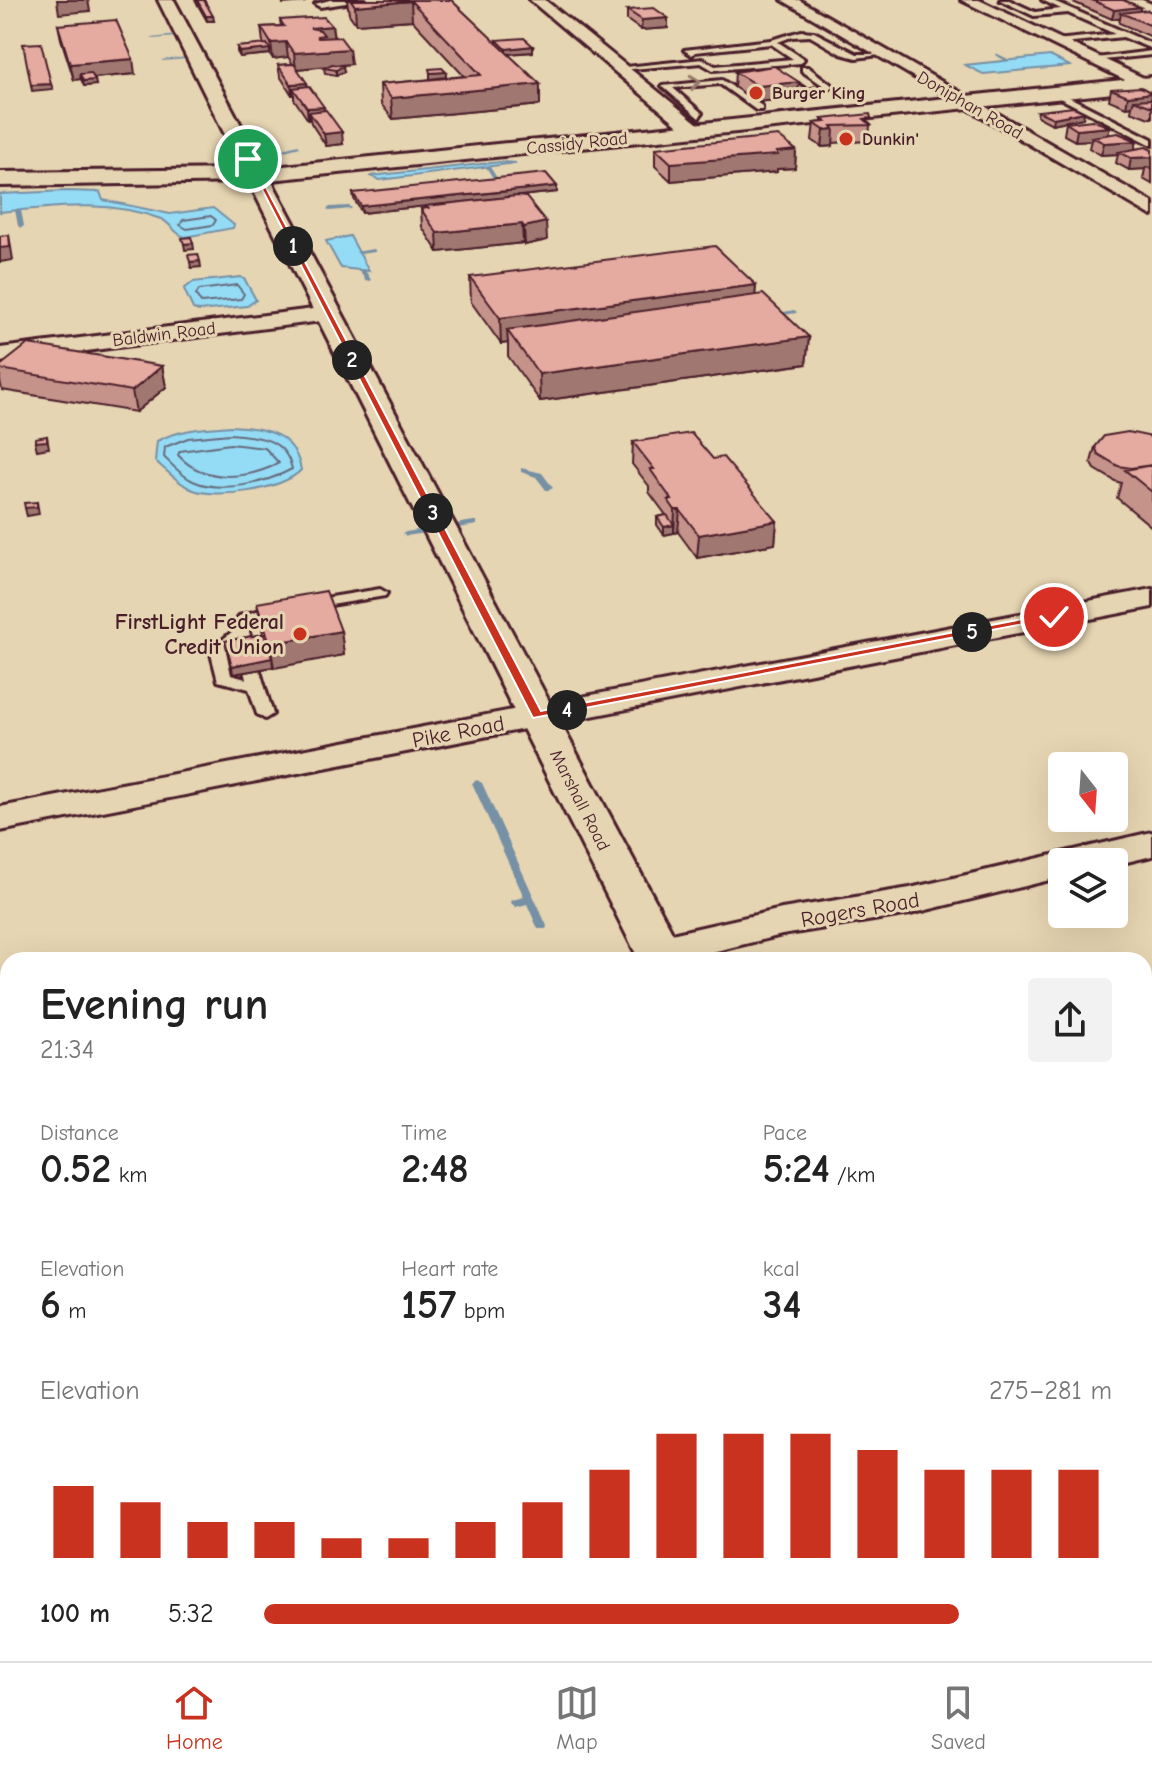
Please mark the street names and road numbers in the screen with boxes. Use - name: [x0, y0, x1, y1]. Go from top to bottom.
- street label: Doniphan Road: [913, 67, 1026, 144]
- street label: Cassidy Road: [525, 128, 629, 159]
- street label: Baldwin Road: [111, 318, 217, 351]
- street label: Pike Road: [410, 710, 507, 754]
- street label: Marshall Road: [545, 746, 614, 854]
- street label: Rogers Road: [799, 887, 921, 933]

